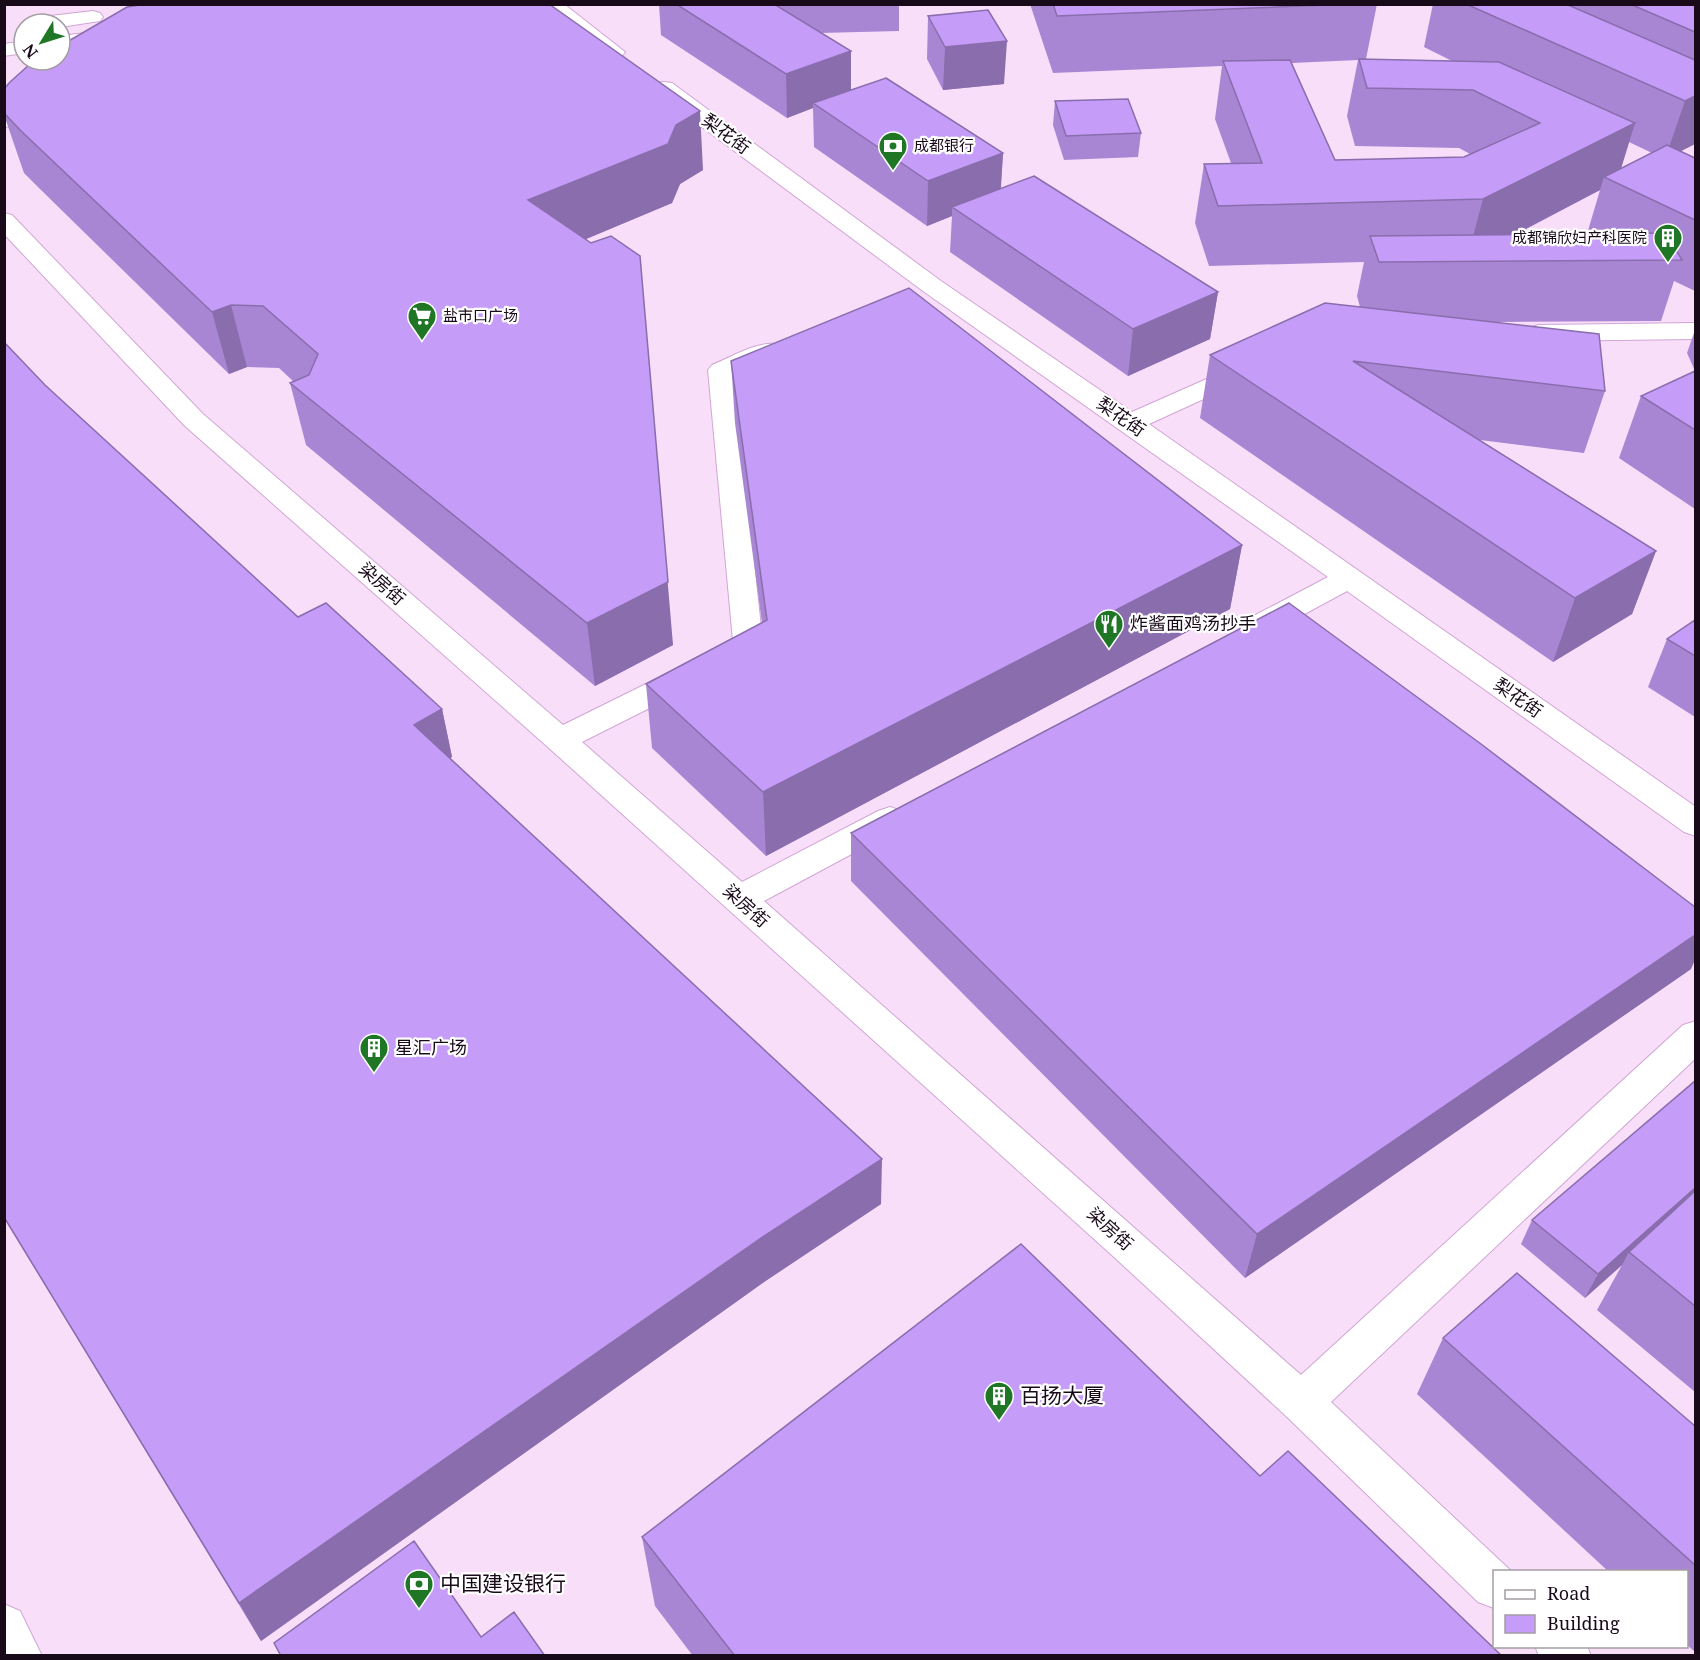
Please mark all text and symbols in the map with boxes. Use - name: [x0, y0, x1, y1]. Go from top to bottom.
- north arrow: [12, 12, 72, 72]
- text: N: [17, 39, 43, 63]
- street label: 梨花街: [698, 108, 755, 159]
- bank icon: 成都银行: [877, 130, 909, 172]
- place label: 成都银行: [914, 135, 974, 155]
- building icon: 成都锦欣妇产科医院: [1652, 222, 1684, 264]
- place label: 成都锦欣妇产科医院: [1512, 227, 1647, 247]
- supermarket icon: 盐市口广场: [406, 300, 438, 342]
- place label: 盐市口广场: [443, 305, 518, 325]
- street label: 梨花街: [1093, 391, 1151, 441]
- street label: 染房街: [354, 556, 411, 610]
- restaurant icon: 炸酱面鸡汤抄手: [1093, 608, 1125, 650]
- place label: 炸酱面鸡汤抄手: [1130, 611, 1256, 635]
- street label: 梨花街: [1490, 672, 1548, 722]
- street label: 染房街: [719, 878, 775, 932]
- building icon: 星汇广场: [358, 1032, 390, 1074]
- place label: 星汇广场: [395, 1035, 467, 1059]
- street label: 染房街: [1083, 1201, 1139, 1255]
- building icon: 百扬大厦: [983, 1380, 1015, 1422]
- place label: 百扬大厦: [1020, 1381, 1104, 1409]
- bank icon: 中国建设银行: [403, 1568, 435, 1610]
- place label: 中国建设银行: [440, 1569, 566, 1597]
- legend: [1493, 1570, 1688, 1648]
- text: Road: [1547, 1581, 1590, 1605]
- text: Building: [1547, 1611, 1620, 1635]

